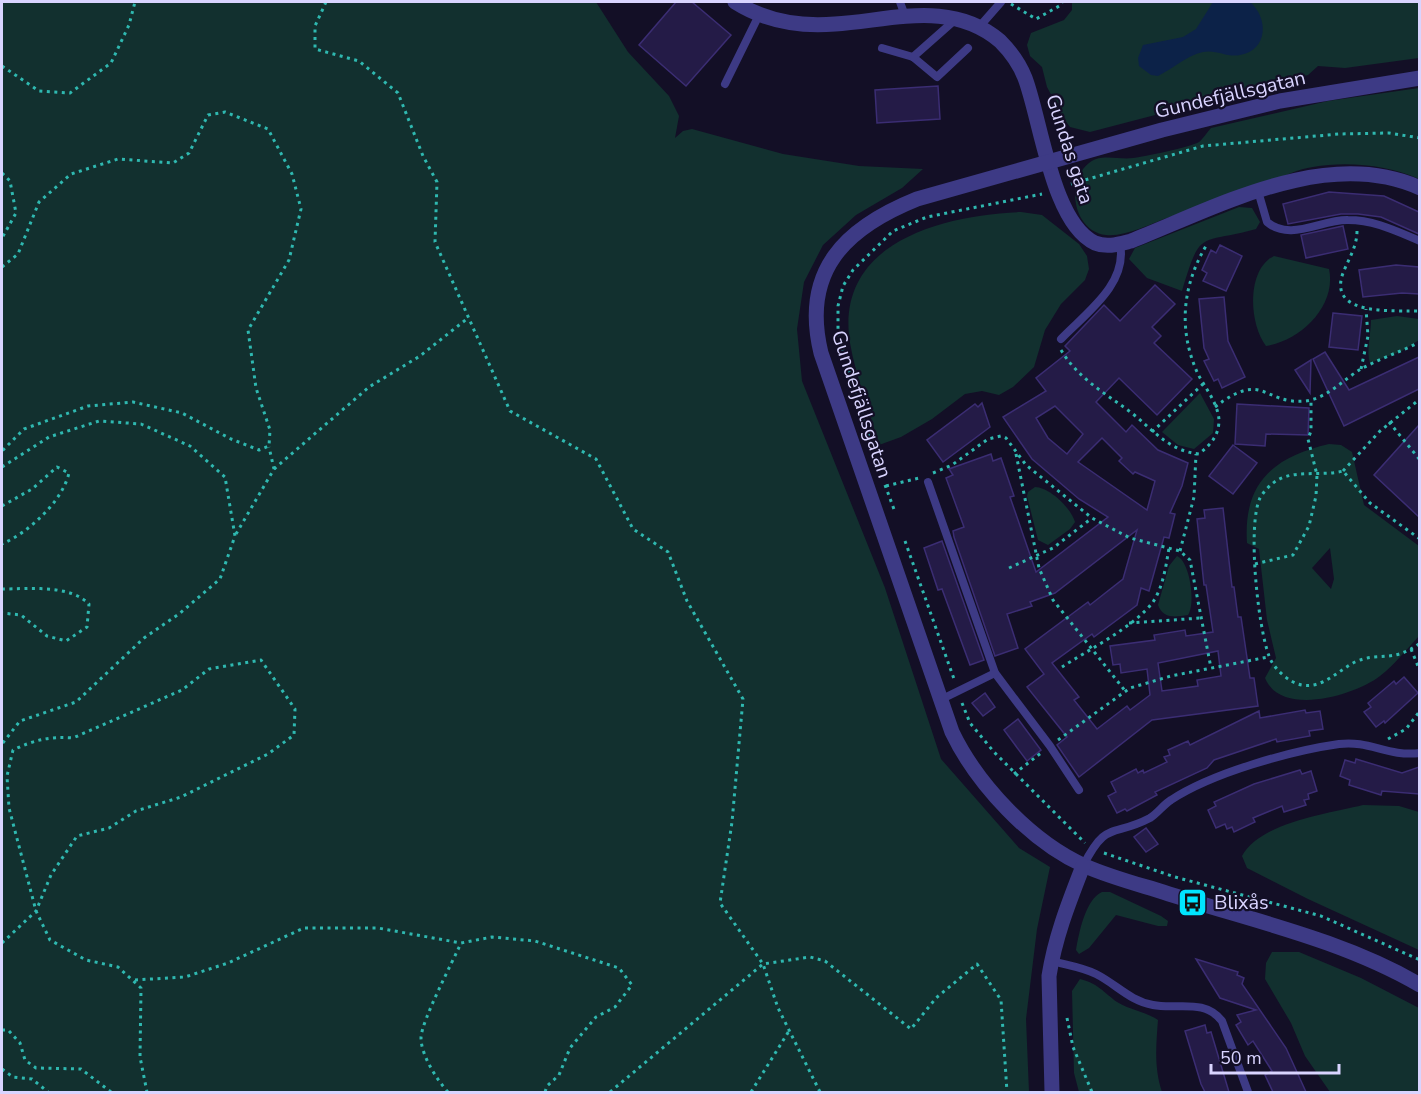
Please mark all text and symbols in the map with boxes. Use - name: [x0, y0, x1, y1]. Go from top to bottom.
- street label: Gundefjällsgatan: [1152, 64, 1308, 125]
- street label: Gundas gata: [1039, 91, 1100, 208]
- street label: Gundefjällsgatan: [825, 327, 898, 482]
- bus stop icon: Blixås: [1177, 886, 1209, 918]
- place label: Blixås: [1214, 889, 1269, 916]
- scale bar: [1211, 1037, 1338, 1075]
- text: 50 m: [1220, 1046, 1262, 1070]

